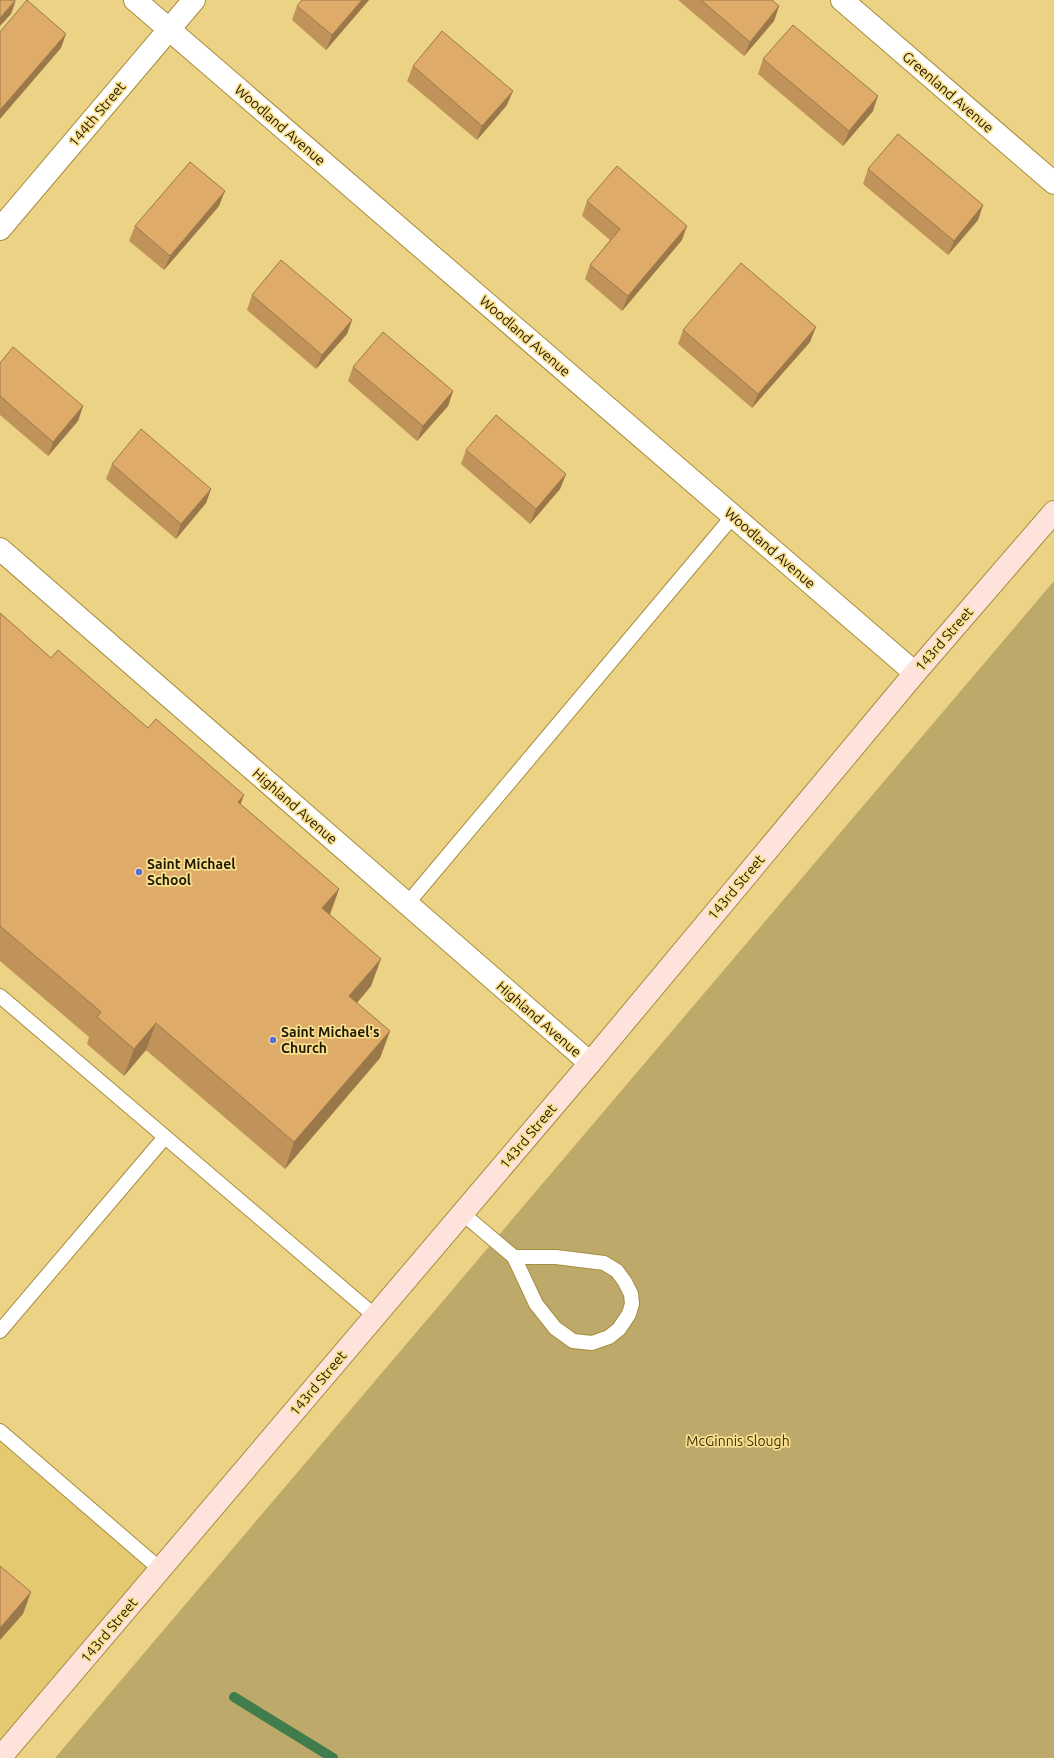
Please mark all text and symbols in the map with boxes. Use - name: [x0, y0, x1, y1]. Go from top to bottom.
- street label: Greenland Avenue: [899, 48, 997, 136]
- street label: 144th Street: [65, 78, 129, 150]
- street label: Woodland Avenue: [231, 81, 329, 169]
- street label: Woodland Avenue: [476, 292, 574, 380]
- street label: Woodland Avenue: [721, 504, 819, 592]
- street label: 143rd Street: [912, 603, 976, 674]
- street label: Highland Avenue: [250, 765, 340, 847]
- street label: 143rd Street: [704, 851, 768, 923]
- place label: Saint Michael School: [147, 856, 235, 888]
- marker: Saint Michael School: [134, 867, 144, 877]
- street label: Highland Avenue: [494, 978, 584, 1060]
- place label: Saint Michael's Church: [281, 1024, 380, 1056]
- marker: Saint Michael's Church: [268, 1035, 278, 1045]
- street label: 143rd Street: [496, 1100, 560, 1172]
- street label: 143rd Street: [286, 1347, 350, 1419]
- park label: McGinnis Slough: [686, 1433, 790, 1449]
- street label: 143rd Street: [77, 1594, 141, 1666]

